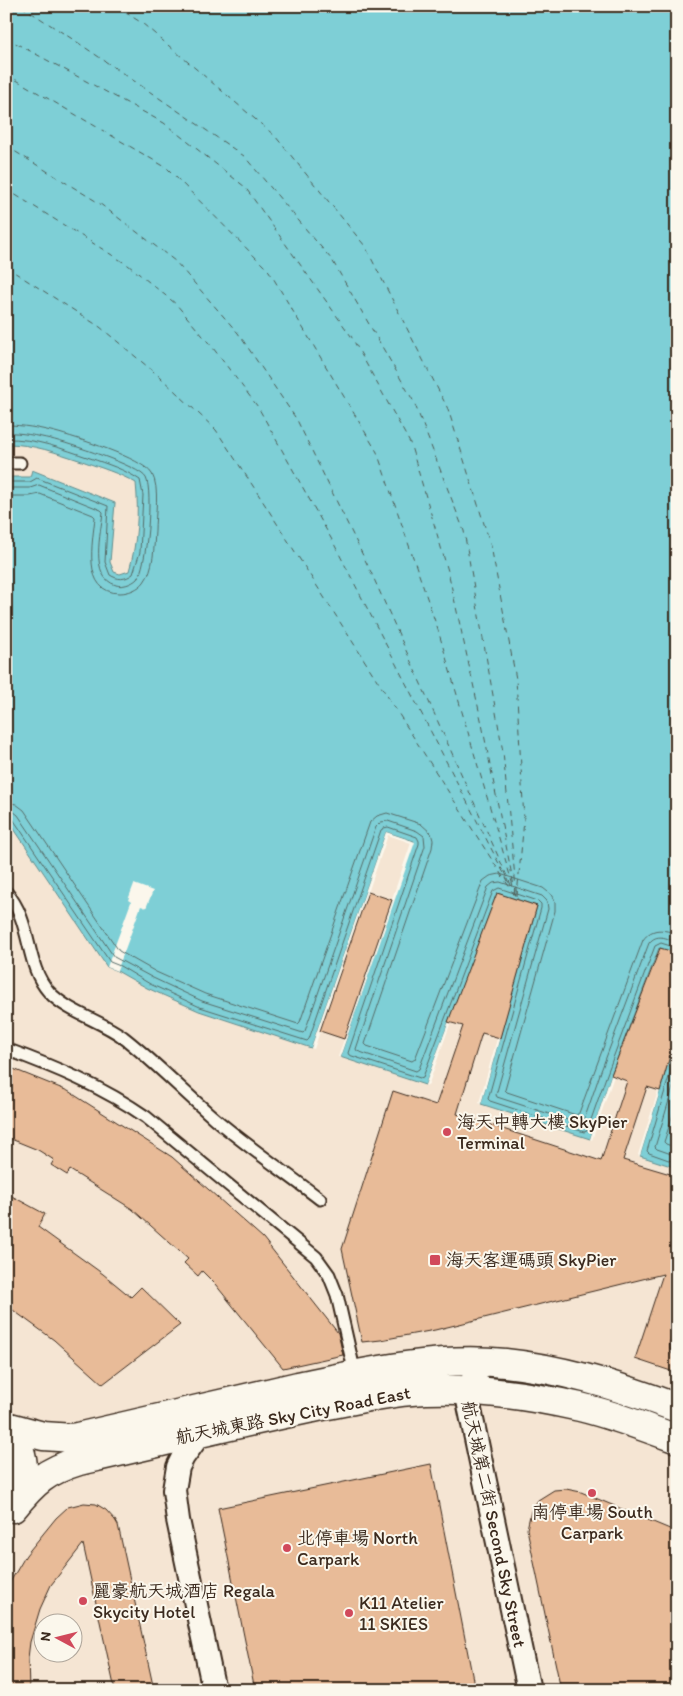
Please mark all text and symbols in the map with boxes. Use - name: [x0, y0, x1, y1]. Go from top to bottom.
- place label: 海天中轉大樓 SkyPier Terminal: [457, 1111, 628, 1154]
- marker: 海天中轉大樓 SkyPier Terminal: [441, 1126, 453, 1138]
- place label: 海天客運碼頭 SkyPier: [446, 1249, 617, 1271]
- marker: 海天客運碼頭 SkyPier: [428, 1253, 442, 1267]
- street label: 航天城東路 Sky City Road East: [174, 1381, 413, 1449]
- street label: 航天城第二街 Second Sky Street: [457, 1399, 531, 1650]
- marker: 南停車場 South Carpark: [586, 1487, 598, 1499]
- place label: 南停車場 South Carpark: [531, 1501, 653, 1544]
- place label: 北停車場 North Carpark: [297, 1527, 418, 1570]
- marker: 北停車場 North Carpark: [281, 1542, 293, 1554]
- place label: 麗豪航天城酒店 Regala Skycity Hotel: [93, 1580, 276, 1623]
- place label: K11 Atelier 11 SKIES: [359, 1592, 445, 1635]
- marker: 麗豪航天城酒店 Regala Skycity Hotel: [77, 1595, 89, 1607]
- marker: K11 Atelier 11 SKIES: [343, 1607, 355, 1619]
- north arrow: [32, 1614, 82, 1664]
- text: N: [37, 1631, 55, 1642]

